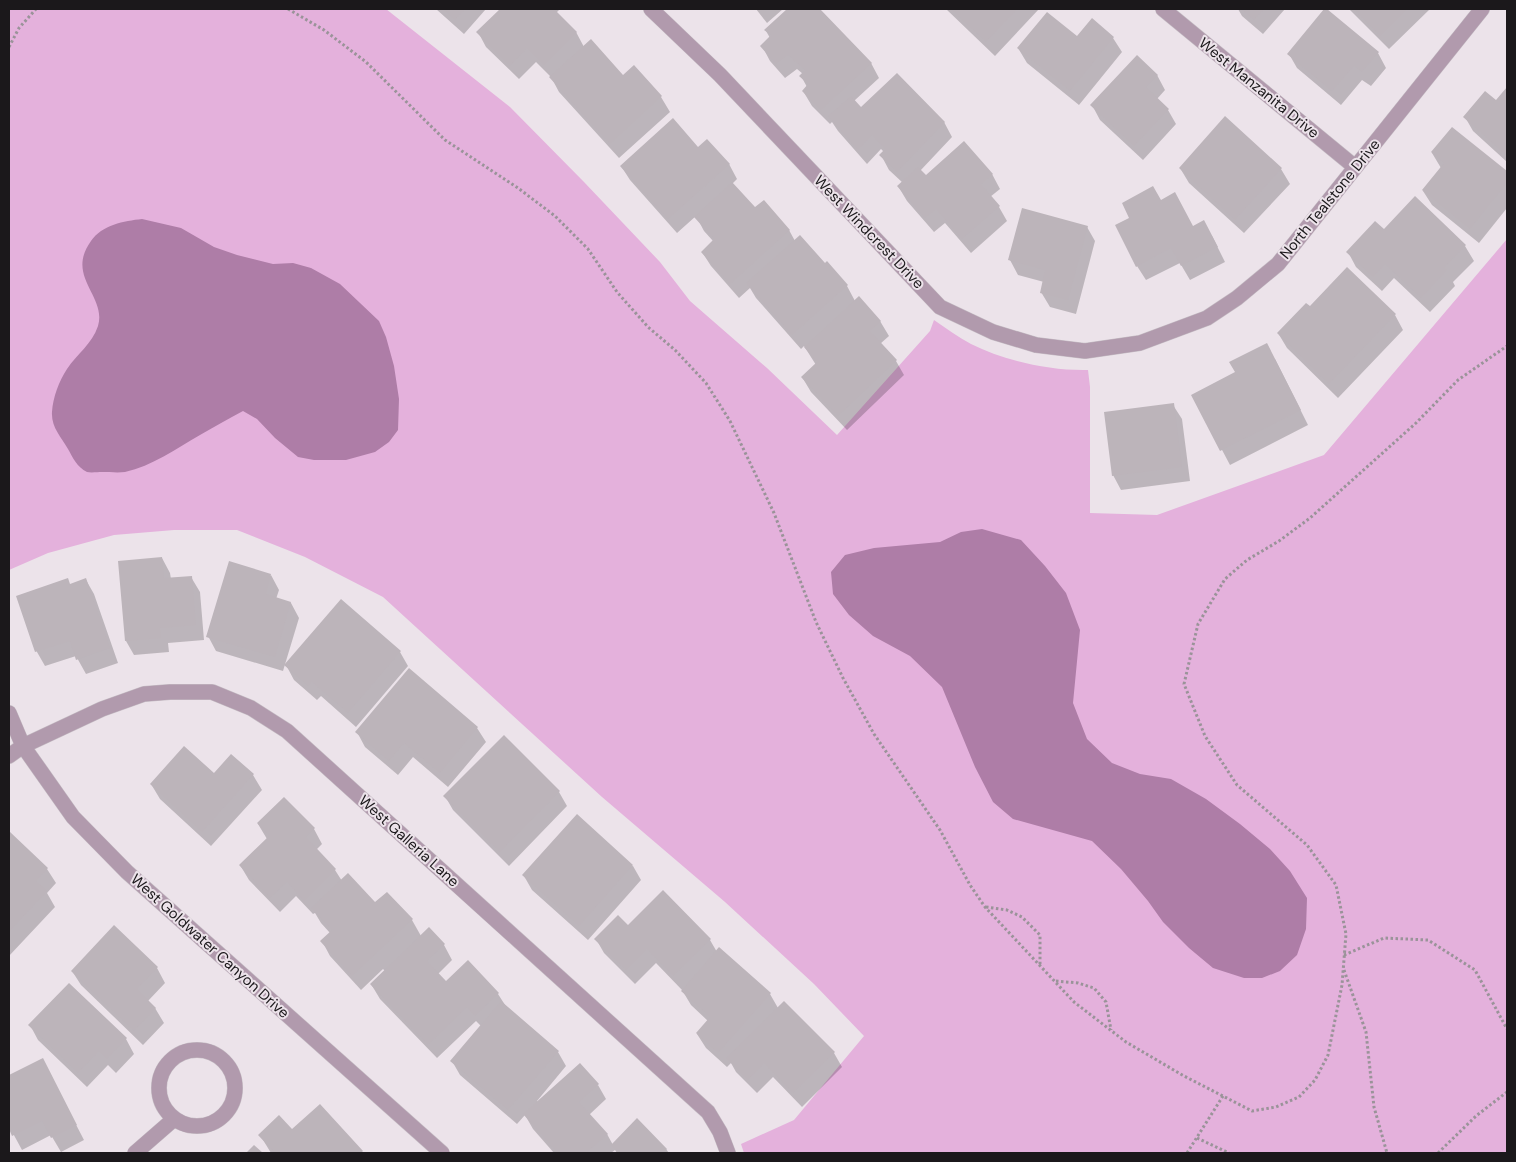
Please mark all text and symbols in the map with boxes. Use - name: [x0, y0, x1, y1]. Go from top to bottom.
- street label: West Manzanita Drive: [1195, 33, 1323, 143]
- street label: North Tealstone Drive: [1275, 135, 1385, 263]
- street label: West Windcrest Drive: [810, 171, 928, 293]
- street label: West Galleria Lane: [355, 791, 463, 891]
- street label: West Goldwater Canyon Drive: [126, 869, 294, 1023]

